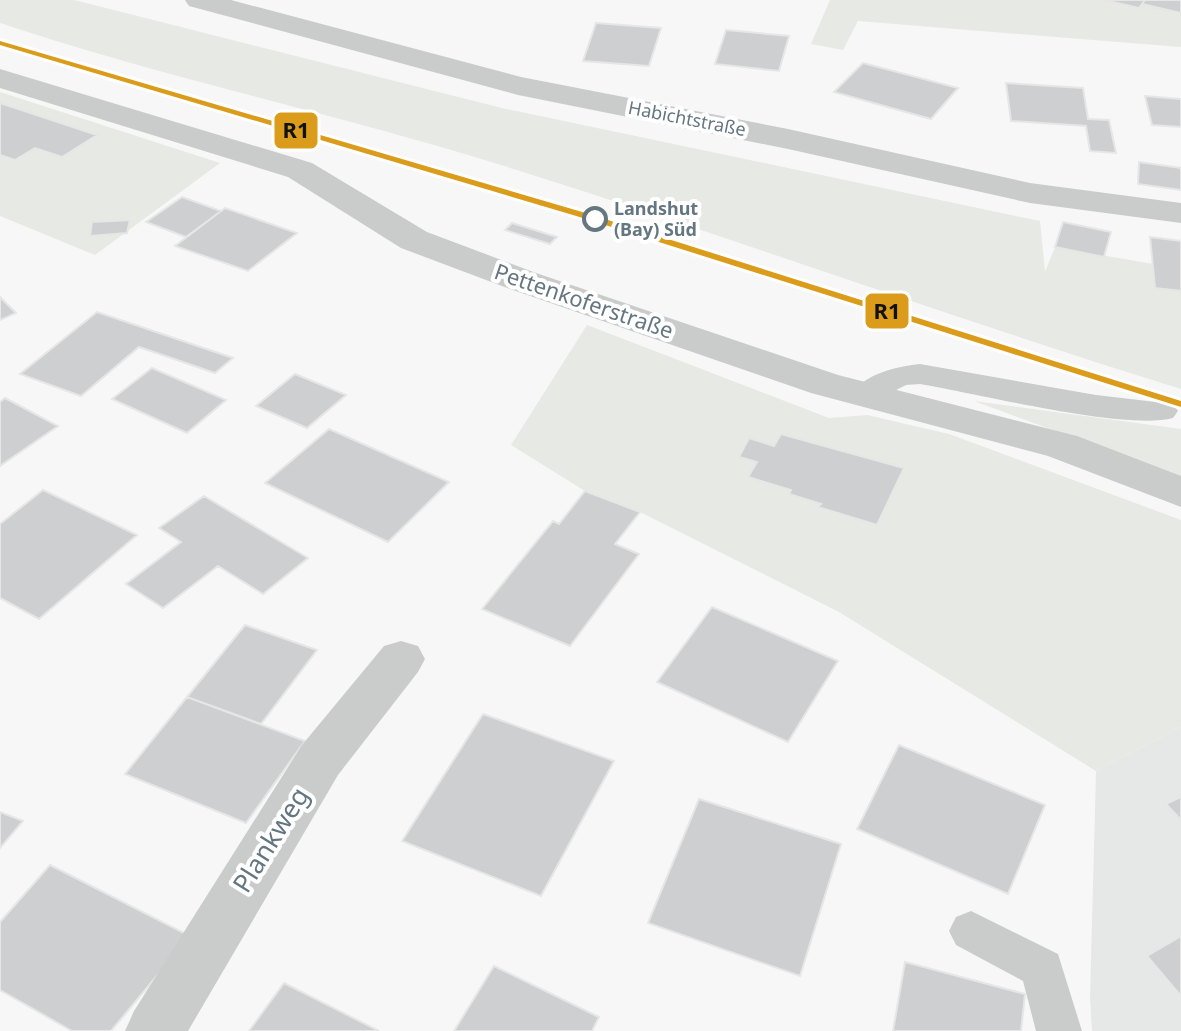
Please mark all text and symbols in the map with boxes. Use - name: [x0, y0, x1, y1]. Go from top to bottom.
- street label: Habichtstraße: [626, 95, 748, 141]
- line badge: R1: [273, 111, 319, 150]
- text: R1: [282, 114, 310, 144]
- place label: Landshut (Bay) Süd: [614, 196, 698, 241]
- marker: Landshut (Bay) Süd: [583, 207, 607, 231]
- street label: Pettenkoferstraße: [491, 255, 678, 345]
- line badge: R1: [864, 292, 910, 330]
- text: R1: [873, 295, 901, 325]
- street label: Plankweg: [224, 780, 317, 899]

